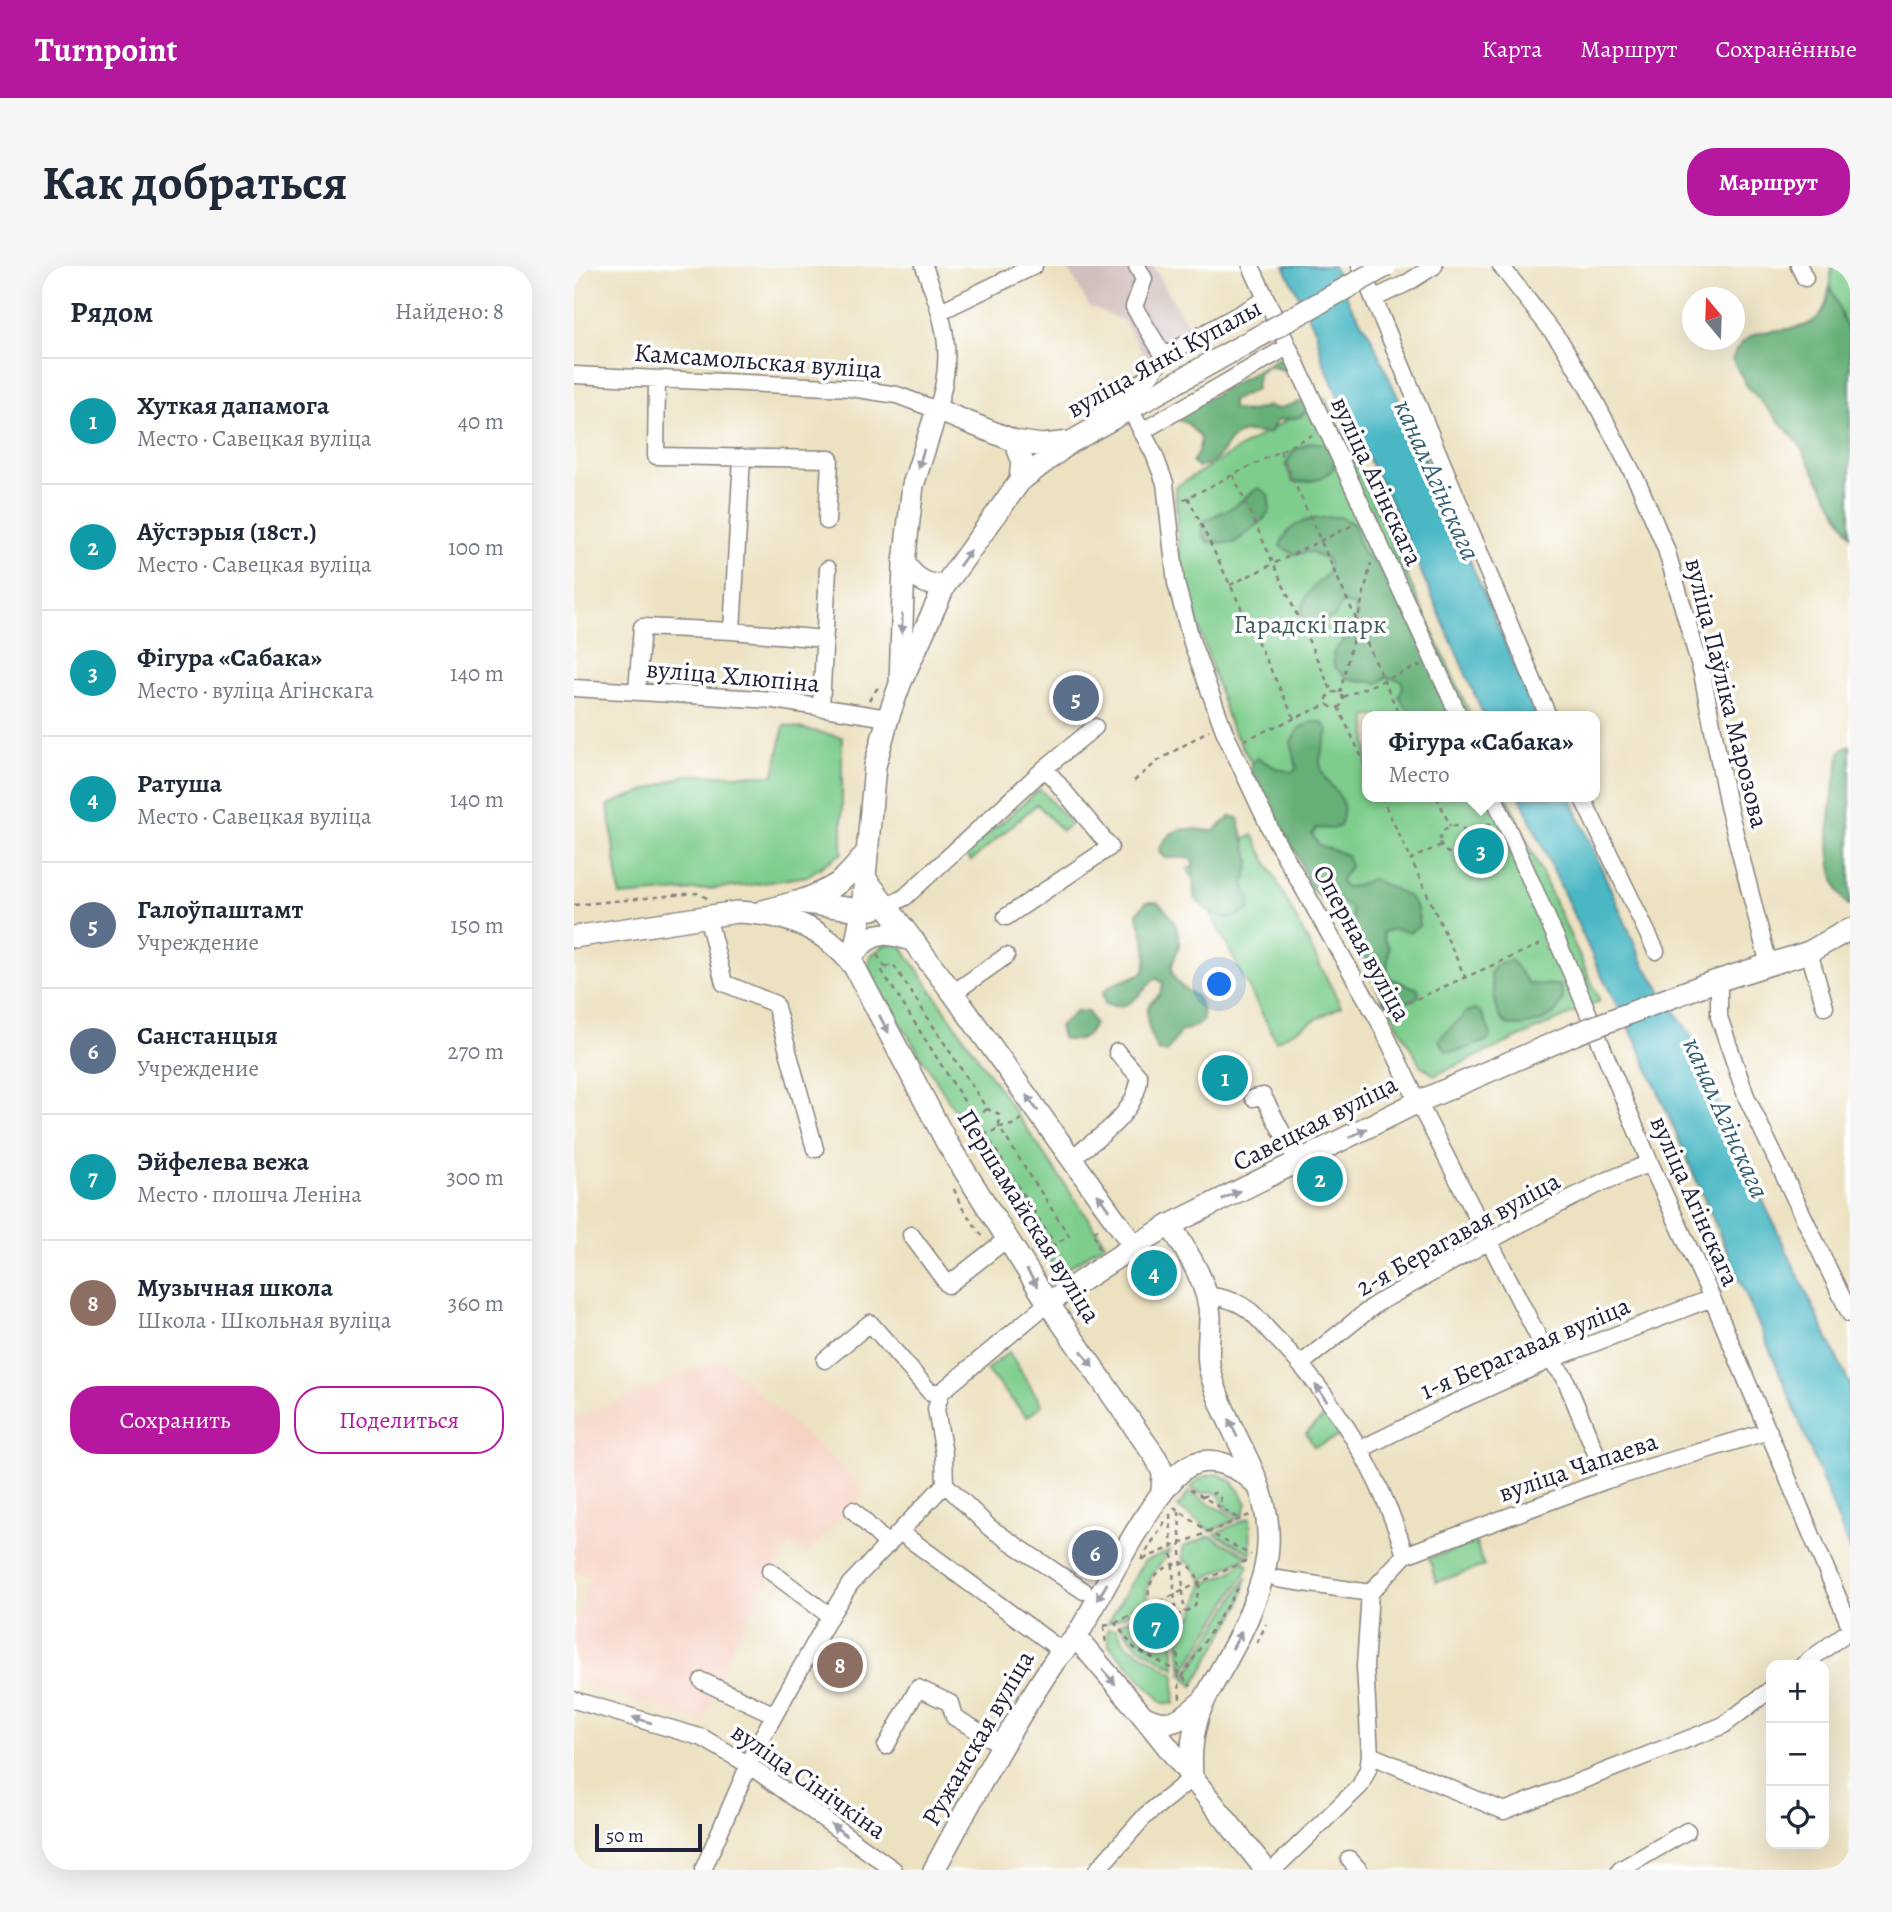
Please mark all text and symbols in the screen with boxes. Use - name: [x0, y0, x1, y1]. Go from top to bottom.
- text: Turnpoint: [35, 27, 177, 72]
- text: Карта: [1482, 33, 1542, 65]
- text: Маршрут: [1580, 33, 1678, 65]
- text: Сохранённые: [1716, 33, 1857, 65]
- button: Маршрут: [1687, 148, 1850, 216]
- text: Как добраться: [42, 149, 348, 216]
- north arrow: [1682, 287, 1745, 350]
- street label: вуліца Янкі Купалы: [1060, 290, 1268, 426]
- text: Рядом: [70, 292, 153, 332]
- text: Найдено: 8: [395, 296, 504, 327]
- street label: Камсамольская вуліца: [633, 335, 883, 387]
- text: Хуткая дапамога: [137, 388, 329, 423]
- street label: вуліца Агінскага: [1322, 391, 1432, 571]
- water label: канал Агінскага: [1384, 393, 1490, 567]
- text: 1: [89, 406, 97, 437]
- text: 40 m: [458, 406, 504, 437]
- text: Место · Савецкая вуліца: [137, 423, 372, 454]
- one-way arrow: [915, 449, 926, 470]
- text: Аўстэрыя (18ст.): [137, 514, 317, 549]
- text: 2: [87, 532, 99, 563]
- text: 100 m: [448, 532, 504, 563]
- text: Место · Савецкая вуліца: [137, 549, 372, 580]
- one-way arrow: [958, 549, 972, 567]
- street label: вуліца Паўліка Марозова: [1677, 554, 1777, 832]
- park label: Гарадскі парк: [1234, 607, 1386, 642]
- one-way arrow: [896, 613, 907, 635]
- text: Фігура «Сабака»: [137, 640, 322, 675]
- street label: вуліца Хлюпіна: [645, 651, 821, 701]
- text: 3: [88, 658, 98, 689]
- text: 140 m: [450, 658, 504, 689]
- pin: 5: [1053, 672, 1099, 724]
- text: Место · вуліца Агінскага: [137, 675, 374, 706]
- popup: [1362, 711, 1600, 802]
- text: Фігура «Сабака»: [1388, 724, 1574, 759]
- text: Место: [1388, 759, 1450, 790]
- text: Ратуша: [137, 766, 222, 801]
- text: 4: [88, 784, 98, 815]
- text: 140 m: [450, 784, 504, 815]
- text: Место · Савецкая вуліца: [137, 801, 372, 832]
- pin: 3: [1458, 825, 1504, 877]
- street label: Оперная вуліца: [1305, 858, 1419, 1028]
- text: Галоўпаштамт: [137, 892, 303, 927]
- text: 5: [88, 910, 98, 941]
- text: 150 m: [450, 910, 504, 941]
- text: Учреждение: [137, 927, 259, 958]
- your location: [1202, 967, 1236, 1001]
- one-way arrow: [879, 1014, 890, 1034]
- text: Санстанцыя: [137, 1018, 278, 1053]
- water label: канал Агінскага: [1673, 1031, 1779, 1205]
- text: 6: [88, 1036, 98, 1067]
- text: 270 m: [447, 1036, 504, 1067]
- pin: 1: [1202, 1052, 1248, 1104]
- text: Учреждение: [137, 1053, 259, 1084]
- street label: Савецкая вуліца: [1227, 1066, 1403, 1180]
- one-way arrow: [1025, 1094, 1039, 1112]
- street label: Першамайская вуліца: [949, 1102, 1109, 1330]
- street label: вуліца Агінскага: [1642, 1110, 1748, 1292]
- one-way arrow: [1348, 1128, 1368, 1139]
- text: Эйфелева вежа: [137, 1144, 309, 1179]
- pin: 2: [1297, 1153, 1343, 1205]
- text: 7: [88, 1162, 98, 1193]
- text: 300 m: [446, 1162, 504, 1193]
- street label: 2-я Берагавая вуліца: [1350, 1163, 1566, 1305]
- text: Место · плошча Леніна: [137, 1179, 362, 1210]
- one-way arrow: [1221, 1190, 1242, 1201]
- one-way arrow: [1096, 1193, 1110, 1211]
- pin: 4: [1131, 1247, 1177, 1299]
- one-way arrow: [1026, 1268, 1039, 1287]
- text: Музычная школа: [137, 1270, 333, 1305]
- text: 8: [87, 1288, 99, 1319]
- text: 360 m: [448, 1288, 504, 1319]
- street label: 1-я Берагавая вуліца: [1415, 1288, 1635, 1408]
- text: Школа · Школьная вуліца: [137, 1305, 391, 1336]
- one-way arrow: [1080, 1350, 1094, 1368]
- one-way arrow: [1314, 1384, 1328, 1402]
- button: Сохранить: [70, 1386, 280, 1454]
- button: Поделиться: [294, 1386, 504, 1454]
- one-way arrow: [1227, 1418, 1238, 1439]
- street label: вуліца Чапаева: [1494, 1423, 1662, 1511]
- pin: 6: [1072, 1527, 1118, 1579]
- one-way arrow: [1096, 1583, 1108, 1602]
- pin: 7: [1133, 1600, 1179, 1652]
- one-way arrow: [1232, 1630, 1243, 1650]
- pin: 8: [817, 1639, 863, 1691]
- street label: Ружанская вуліца: [914, 1644, 1042, 1832]
- map controls: [1766, 1660, 1829, 1849]
- button: +: [1766, 1660, 1829, 1723]
- one-way arrow: [1101, 1668, 1116, 1685]
- street label: вуліца Сінічкіна: [724, 1714, 894, 1848]
- one-way arrow: [632, 1715, 653, 1725]
- button: −: [1766, 1723, 1829, 1786]
- button: locate: [1766, 1786, 1829, 1849]
- scale bar: [595, 1821, 702, 1853]
- text: 50 m: [606, 1823, 644, 1849]
- one-way arrow: [830, 1823, 848, 1837]

